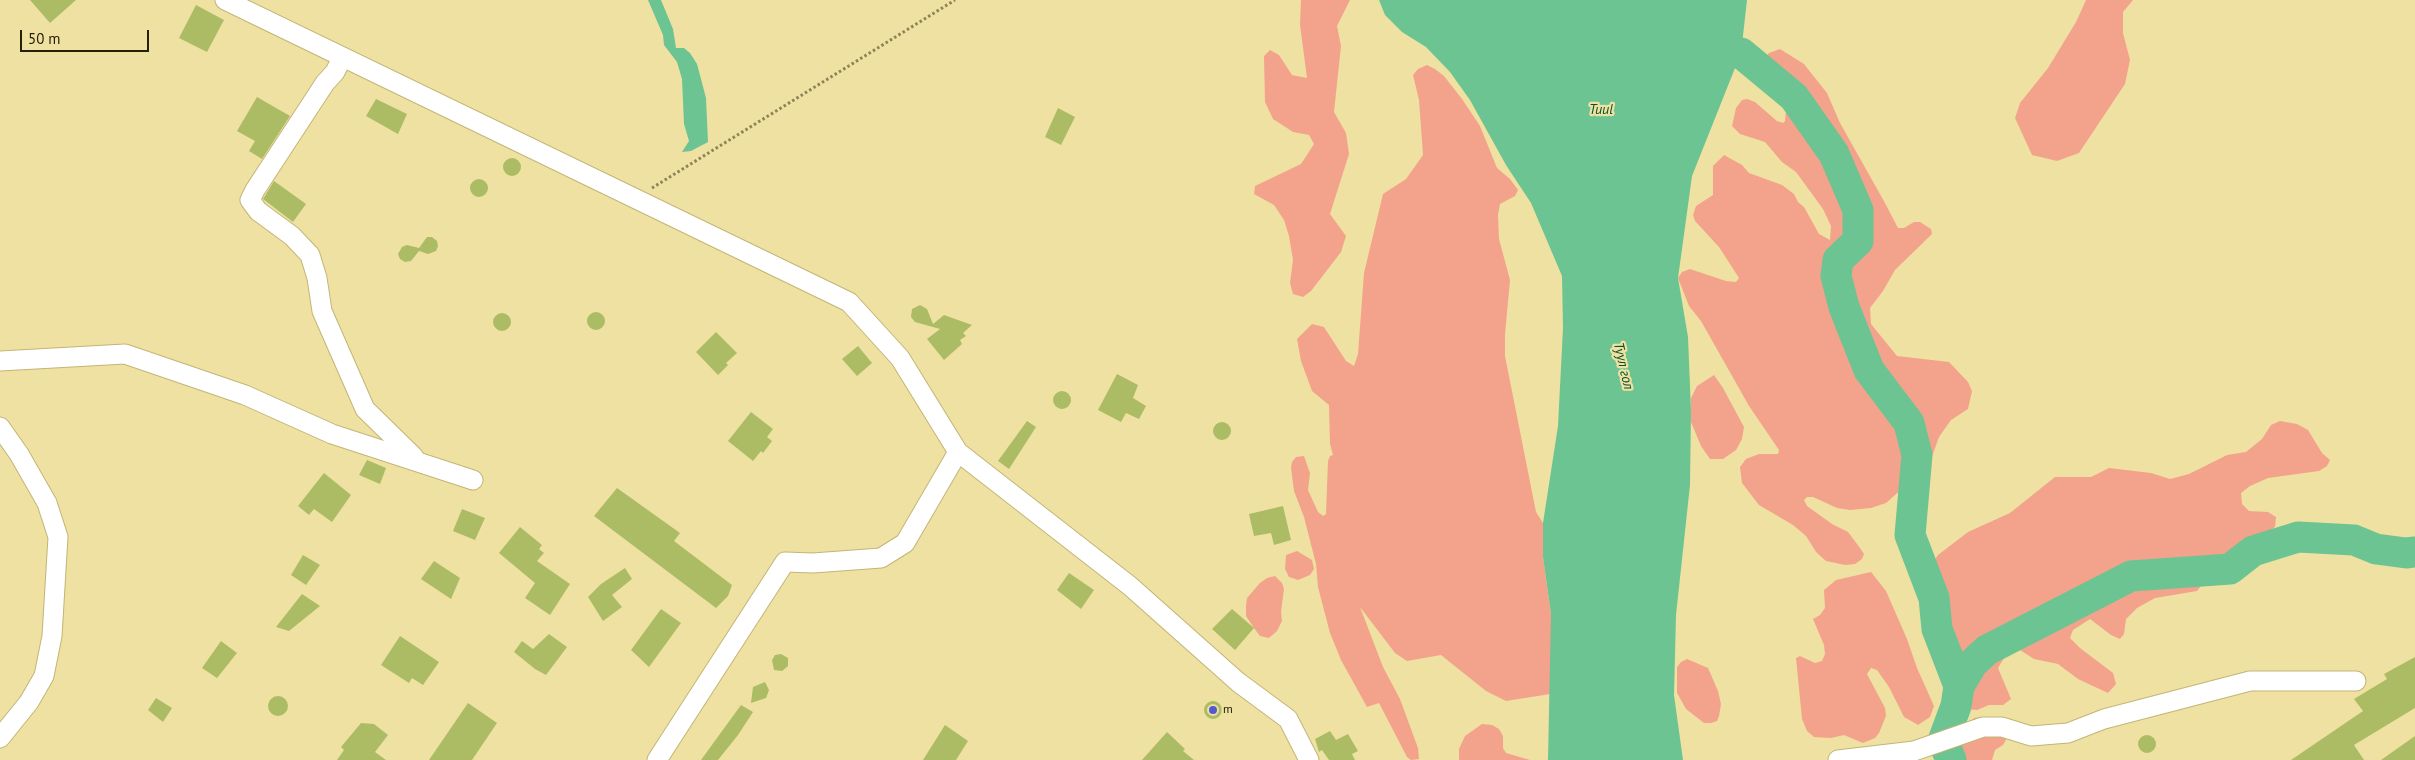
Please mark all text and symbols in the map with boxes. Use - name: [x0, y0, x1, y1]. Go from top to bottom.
- scale bar: [22, 20, 151, 52]
- text: 50 m: [28, 29, 61, 48]
- water label: Tuul: [1589, 102, 1613, 118]
- water label: Туул гол: [1609, 341, 1637, 391]
- place label: m: [1223, 703, 1233, 717]
- marker: m: [1207, 704, 1219, 716]

